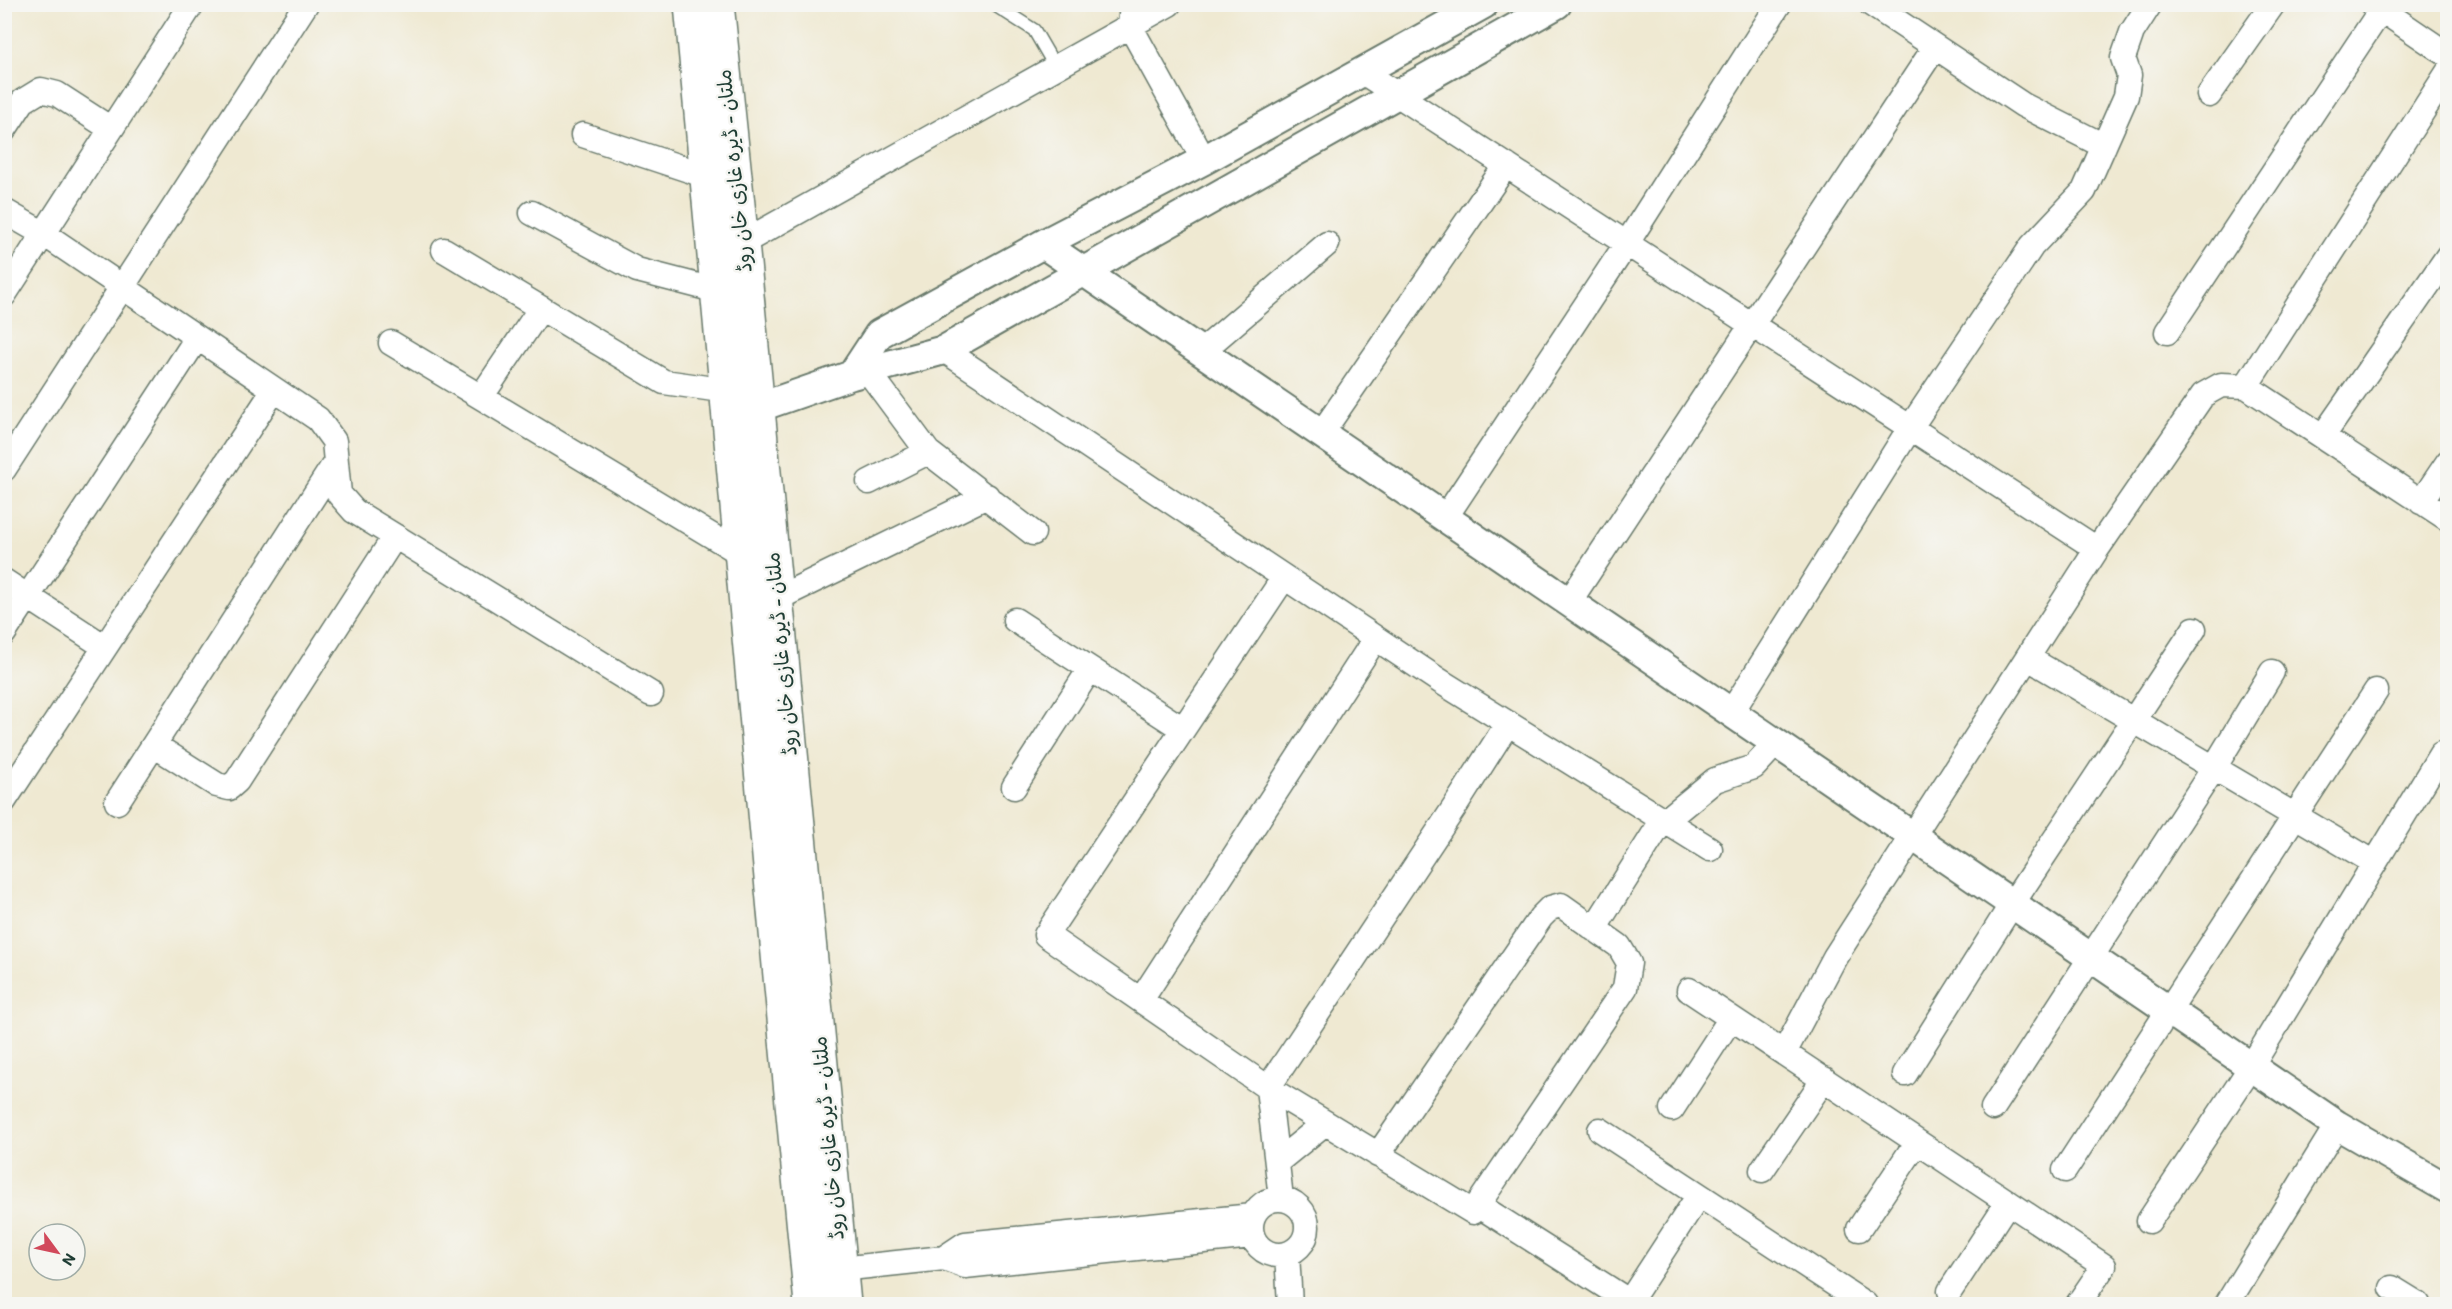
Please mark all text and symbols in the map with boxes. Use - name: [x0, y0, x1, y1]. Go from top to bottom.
- street label: ملتان - ڈیرہ غازی خان روڈ: [711, 68, 757, 274]
- street label: ملتان - ڈیرہ غازی خان روڈ: [760, 551, 802, 757]
- street label: ملتان - ڈیرہ غازی خان روڈ: [807, 1035, 849, 1241]
- north arrow: [27, 1222, 87, 1282]
- text: N: [58, 1250, 80, 1270]

